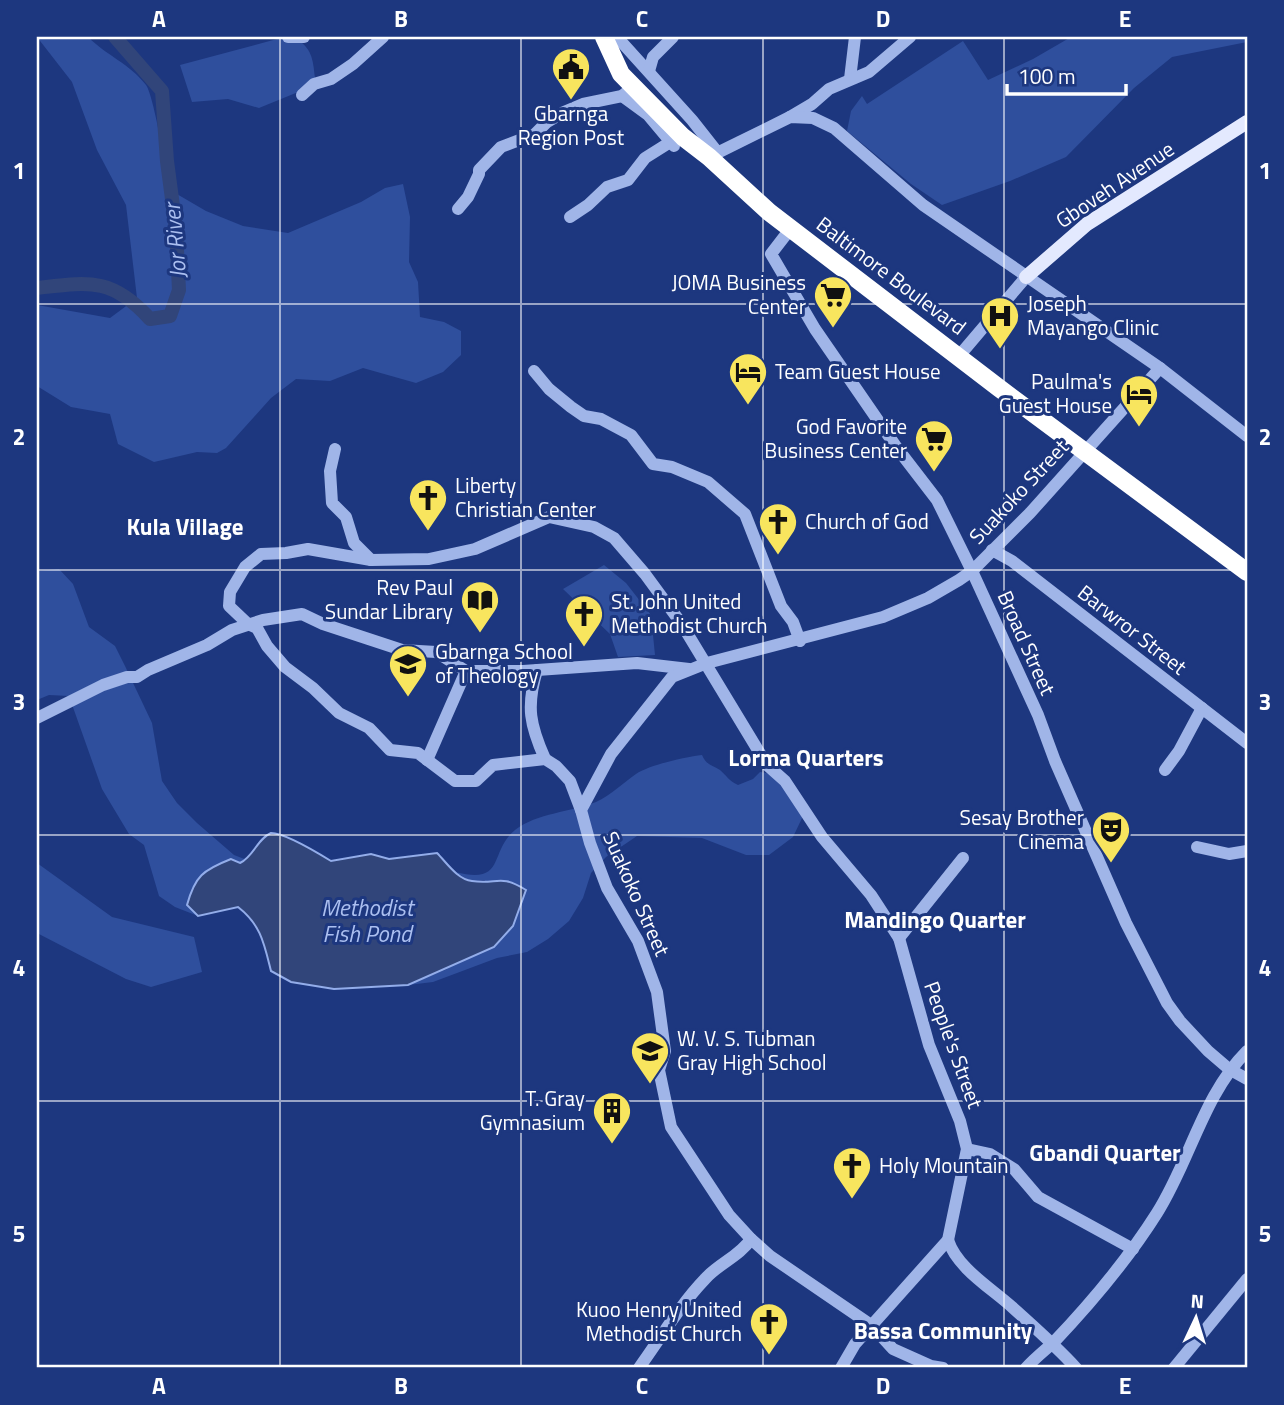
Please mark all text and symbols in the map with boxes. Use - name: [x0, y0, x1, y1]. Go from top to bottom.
- text: A: [152, 1, 166, 36]
- text: B: [394, 1, 408, 36]
- text: C: [636, 1, 648, 36]
- text: D: [876, 1, 890, 36]
- text: E: [1119, 1, 1131, 36]
- public building icon: Gbarnga Region Post: [550, 46, 592, 101]
- scale bar: [1007, 52, 1126, 96]
- text: 100 m: [1018, 60, 1075, 92]
- place label: Gbarnga Region Post: [518, 97, 625, 153]
- street label: Gboveh Avenue: [1049, 133, 1180, 236]
- text: 1: [13, 153, 25, 188]
- text: 1: [1259, 153, 1271, 188]
- water label: Jor River: [154, 199, 195, 280]
- street label: Baltimore Boulevard: [810, 208, 973, 342]
- place label: JOMA Business Center: [671, 266, 806, 322]
- supermarket icon: JOMA Business Center: [812, 274, 854, 329]
- place label: Joseph Mayango Clinic: [1027, 287, 1159, 343]
- hospital icon: Joseph Mayango Clinic: [979, 295, 1021, 350]
- hotel icon: Team Guest House: [727, 351, 769, 406]
- place label: Team Guest House: [775, 355, 941, 387]
- place label: Paulma's Guest House: [999, 365, 1112, 421]
- hotel icon: Paulma's Guest House: [1118, 373, 1160, 428]
- place label: God Favorite Business Center: [764, 410, 907, 466]
- supermarket icon: God Favorite Business Center: [913, 418, 955, 473]
- text: 2: [13, 419, 25, 454]
- text: 2: [1259, 419, 1271, 454]
- street label: Suakoko Street: [961, 431, 1076, 551]
- place label: Liberty Christian Center: [455, 469, 596, 525]
- church icon: Liberty Christian Center: [407, 477, 449, 532]
- church icon: Church of God: [757, 501, 799, 556]
- place label: Church of God: [805, 505, 929, 537]
- district label: Kula Village: [127, 509, 243, 544]
- place label: Rev Paul Sundar Library: [325, 571, 453, 627]
- street label: Barwror Street: [1071, 576, 1195, 682]
- library icon: Rev Paul Sundar Library: [459, 579, 501, 634]
- place label: St. John United Methodist Church: [611, 585, 768, 641]
- street label: Broad Street: [990, 585, 1064, 701]
- church icon: St. John United Methodist Church: [563, 593, 605, 648]
- place label: Gbarnga School of Theology: [435, 635, 573, 691]
- school or university icon: Gbarnga School of Theology: [387, 643, 429, 698]
- text: 3: [13, 684, 25, 719]
- text: 3: [1259, 684, 1271, 719]
- district label: Lorma Quarters: [728, 740, 884, 775]
- place label: Sesay Brother Cinema: [960, 801, 1084, 857]
- theatre icon: Sesay Brother Cinema: [1090, 809, 1132, 864]
- street label: Suakoko Street: [595, 826, 679, 962]
- water label: Methodist Fish Pond: [321, 890, 416, 951]
- district label: Mandingo Quarter: [844, 902, 1026, 937]
- text: 4: [13, 950, 25, 985]
- text: 4: [1259, 950, 1271, 985]
- street label: People's Street: [916, 977, 992, 1113]
- place label: W. V. S. Tubman Gray High School: [677, 1022, 827, 1078]
- school or university icon: W. V. S. Tubman Gray High School: [629, 1030, 671, 1085]
- place label: T. Gray Gymnasium: [480, 1082, 585, 1138]
- building icon: T. Gray Gymnasium: [591, 1090, 633, 1145]
- district label: Gbandi Quarter: [1029, 1135, 1181, 1170]
- church icon: Holy Mountain: [831, 1145, 873, 1200]
- place label: Holy Mountain: [879, 1149, 1009, 1181]
- text: 5: [13, 1216, 25, 1251]
- text: 5: [1259, 1216, 1271, 1251]
- north arrow: [1162, 1282, 1232, 1352]
- text: N: [1190, 1286, 1205, 1315]
- place label: Kuoo Henry United Methodist Church: [576, 1293, 742, 1349]
- church icon: Kuoo Henry United Methodist Church: [748, 1301, 790, 1356]
- district label: Bassa Community: [854, 1313, 1033, 1348]
- text: A: [152, 1368, 166, 1403]
- text: B: [394, 1368, 408, 1403]
- text: C: [636, 1368, 648, 1403]
- text: D: [876, 1368, 890, 1403]
- text: E: [1119, 1368, 1131, 1403]

